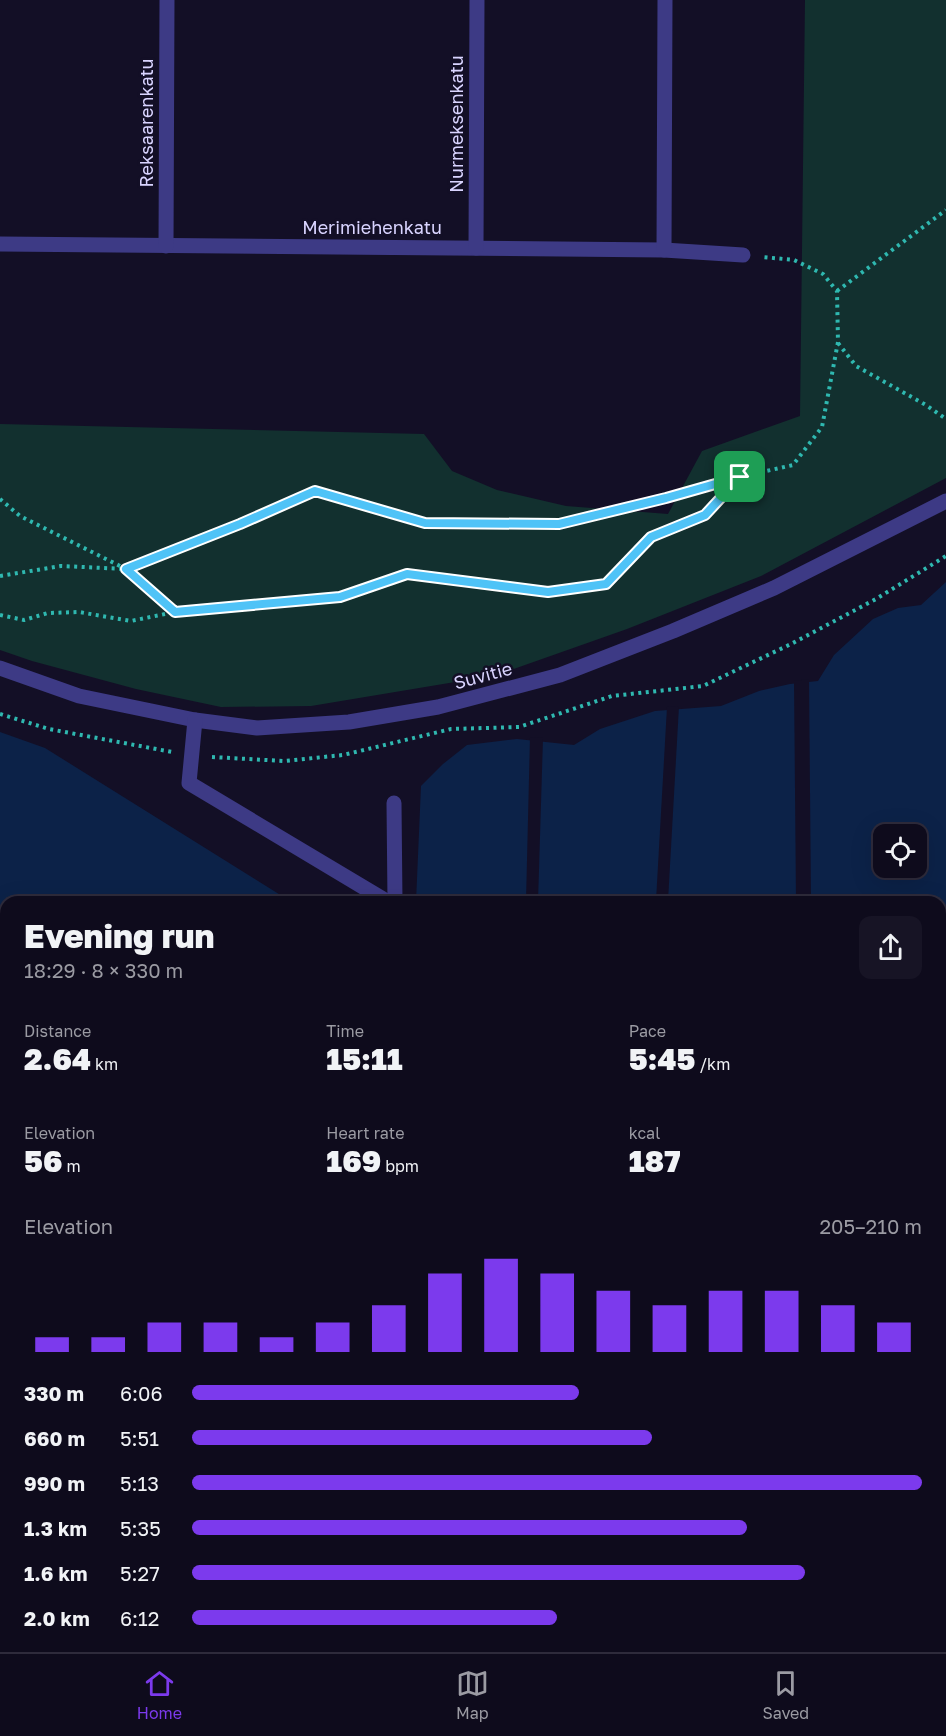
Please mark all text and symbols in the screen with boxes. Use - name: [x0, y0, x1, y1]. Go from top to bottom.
- street label: Nurmeksenkatu: [445, 55, 467, 193]
- street label: Reksaarenkatu: [135, 59, 157, 187]
- street label: Merimiehenkatu: [302, 216, 442, 238]
- pin: [714, 451, 765, 502]
- icon: arrive: [723, 460, 756, 493]
- street label: Suvitie: [451, 657, 514, 693]
- map controls: [873, 824, 927, 878]
- button: locate: [873, 824, 927, 878]
- text: Evening run: [24, 916, 215, 955]
- button: share: [859, 916, 922, 979]
- text: 18:29 · 8 × 330 m: [24, 958, 183, 982]
- text: Distance: [24, 1021, 91, 1041]
- text: Time: [326, 1021, 364, 1041]
- text: Pace: [629, 1021, 666, 1041]
- text: 2.64: [24, 1041, 91, 1077]
- text: 15:11: [326, 1041, 403, 1077]
- text: 5:45: [629, 1041, 695, 1077]
- text: km: [91, 1054, 118, 1074]
- text: /km: [695, 1054, 730, 1074]
- text: Elevation: [24, 1123, 95, 1143]
- text: Heart rate: [326, 1123, 404, 1143]
- text: kcal: [629, 1123, 660, 1143]
- text: 56: [24, 1143, 62, 1179]
- text: 169: [326, 1143, 381, 1179]
- text: 187: [629, 1143, 681, 1179]
- text: m: [62, 1156, 81, 1176]
- text: bpm: [381, 1156, 419, 1176]
- text: Elevation: [24, 1214, 113, 1238]
- text: 205–210 m: [819, 1214, 922, 1238]
- text: 330 m: [24, 1381, 84, 1405]
- text: 6:06: [120, 1381, 163, 1405]
- text: 660 m: [24, 1426, 85, 1450]
- text: 5:51: [120, 1426, 159, 1450]
- text: 990 m: [24, 1471, 85, 1495]
- text: 5:13: [120, 1471, 159, 1495]
- text: 1.3 km: [24, 1516, 87, 1540]
- text: 5:35: [120, 1516, 161, 1540]
- text: 1.6 km: [24, 1561, 88, 1585]
- text: 5:27: [120, 1561, 160, 1585]
- text: 2.0 km: [24, 1606, 90, 1630]
- text: 6:12: [120, 1606, 159, 1630]
- tab: Home: [137, 1667, 182, 1723]
- tab: Map: [456, 1667, 489, 1723]
- tab: Saved: [762, 1667, 809, 1723]

